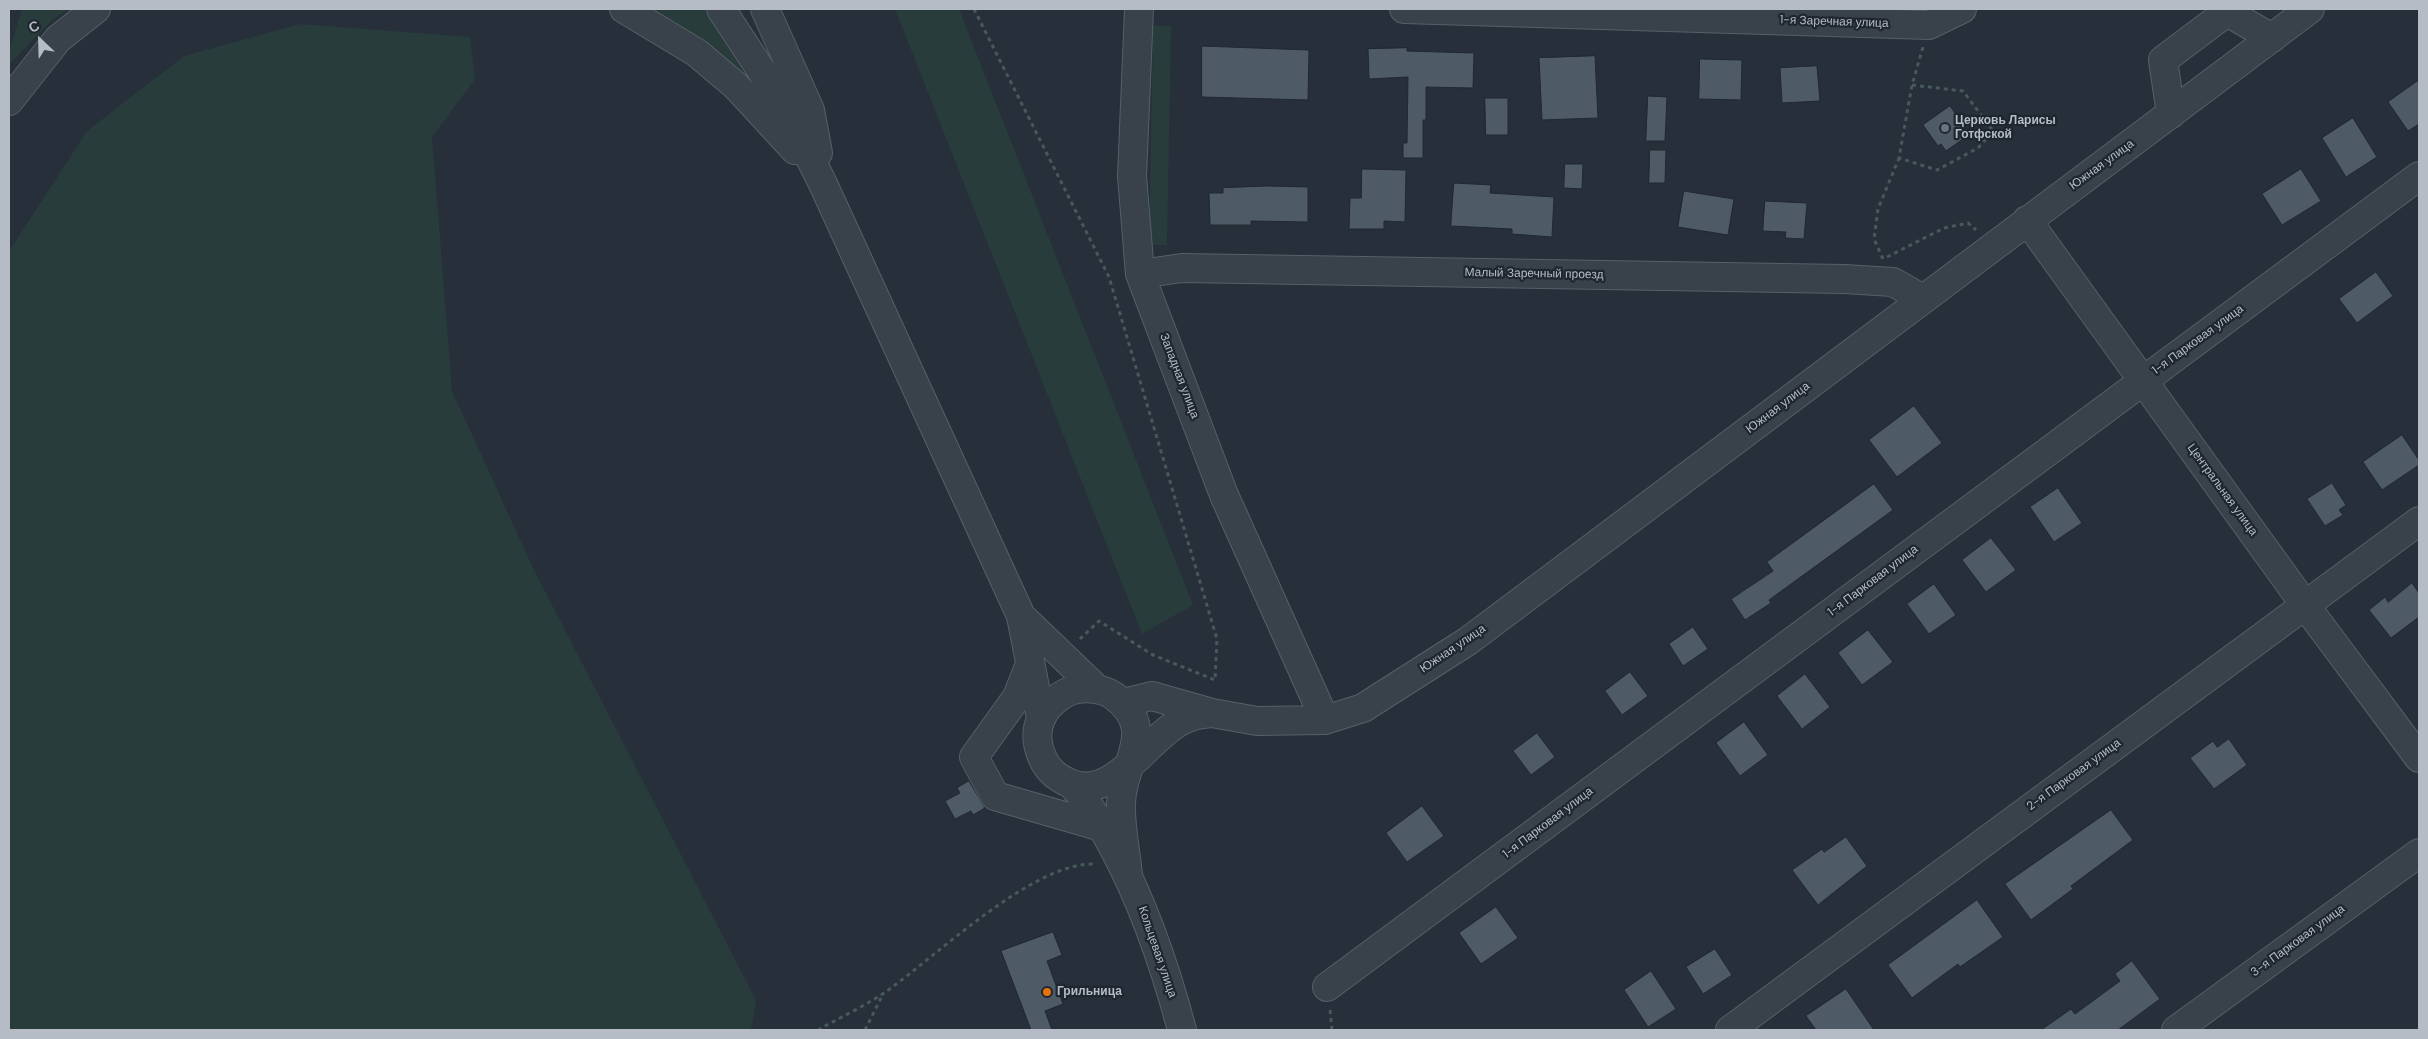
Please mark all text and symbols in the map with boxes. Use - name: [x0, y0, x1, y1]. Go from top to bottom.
- street label: 1-я Заречная улица: [1779, 13, 1889, 31]
- north arrow: [15, 15, 65, 65]
- text: С: [26, 16, 42, 37]
- place label: Церковь Ларисы Готфской: [1955, 114, 2056, 142]
- marker: Церковь Ларисы Готфской: [1939, 122, 1951, 134]
- street label: Южная улица: [2067, 137, 2137, 193]
- street label: Малый Заречный проезд: [1464, 266, 1604, 282]
- street label: 1-я Парковая улица: [2149, 302, 2247, 378]
- street label: Западная улица: [1156, 331, 1202, 421]
- street label: Южная улица: [1743, 379, 1813, 437]
- street label: Центральная улица: [2184, 441, 2260, 539]
- street label: 1-я Парковая улица: [1825, 542, 1921, 620]
- street label: Южная улица: [1417, 622, 1489, 676]
- street label: 2-я Парковая улица: [2024, 736, 2124, 814]
- street label: 1-я Парковая улица: [1500, 784, 1596, 862]
- street label: 3-я Парковая улица: [2248, 902, 2348, 980]
- street label: Кольцевая улица: [1135, 904, 1179, 1000]
- place label: Грильница: [1057, 985, 1122, 999]
- marker: Грильница: [1041, 986, 1053, 998]

